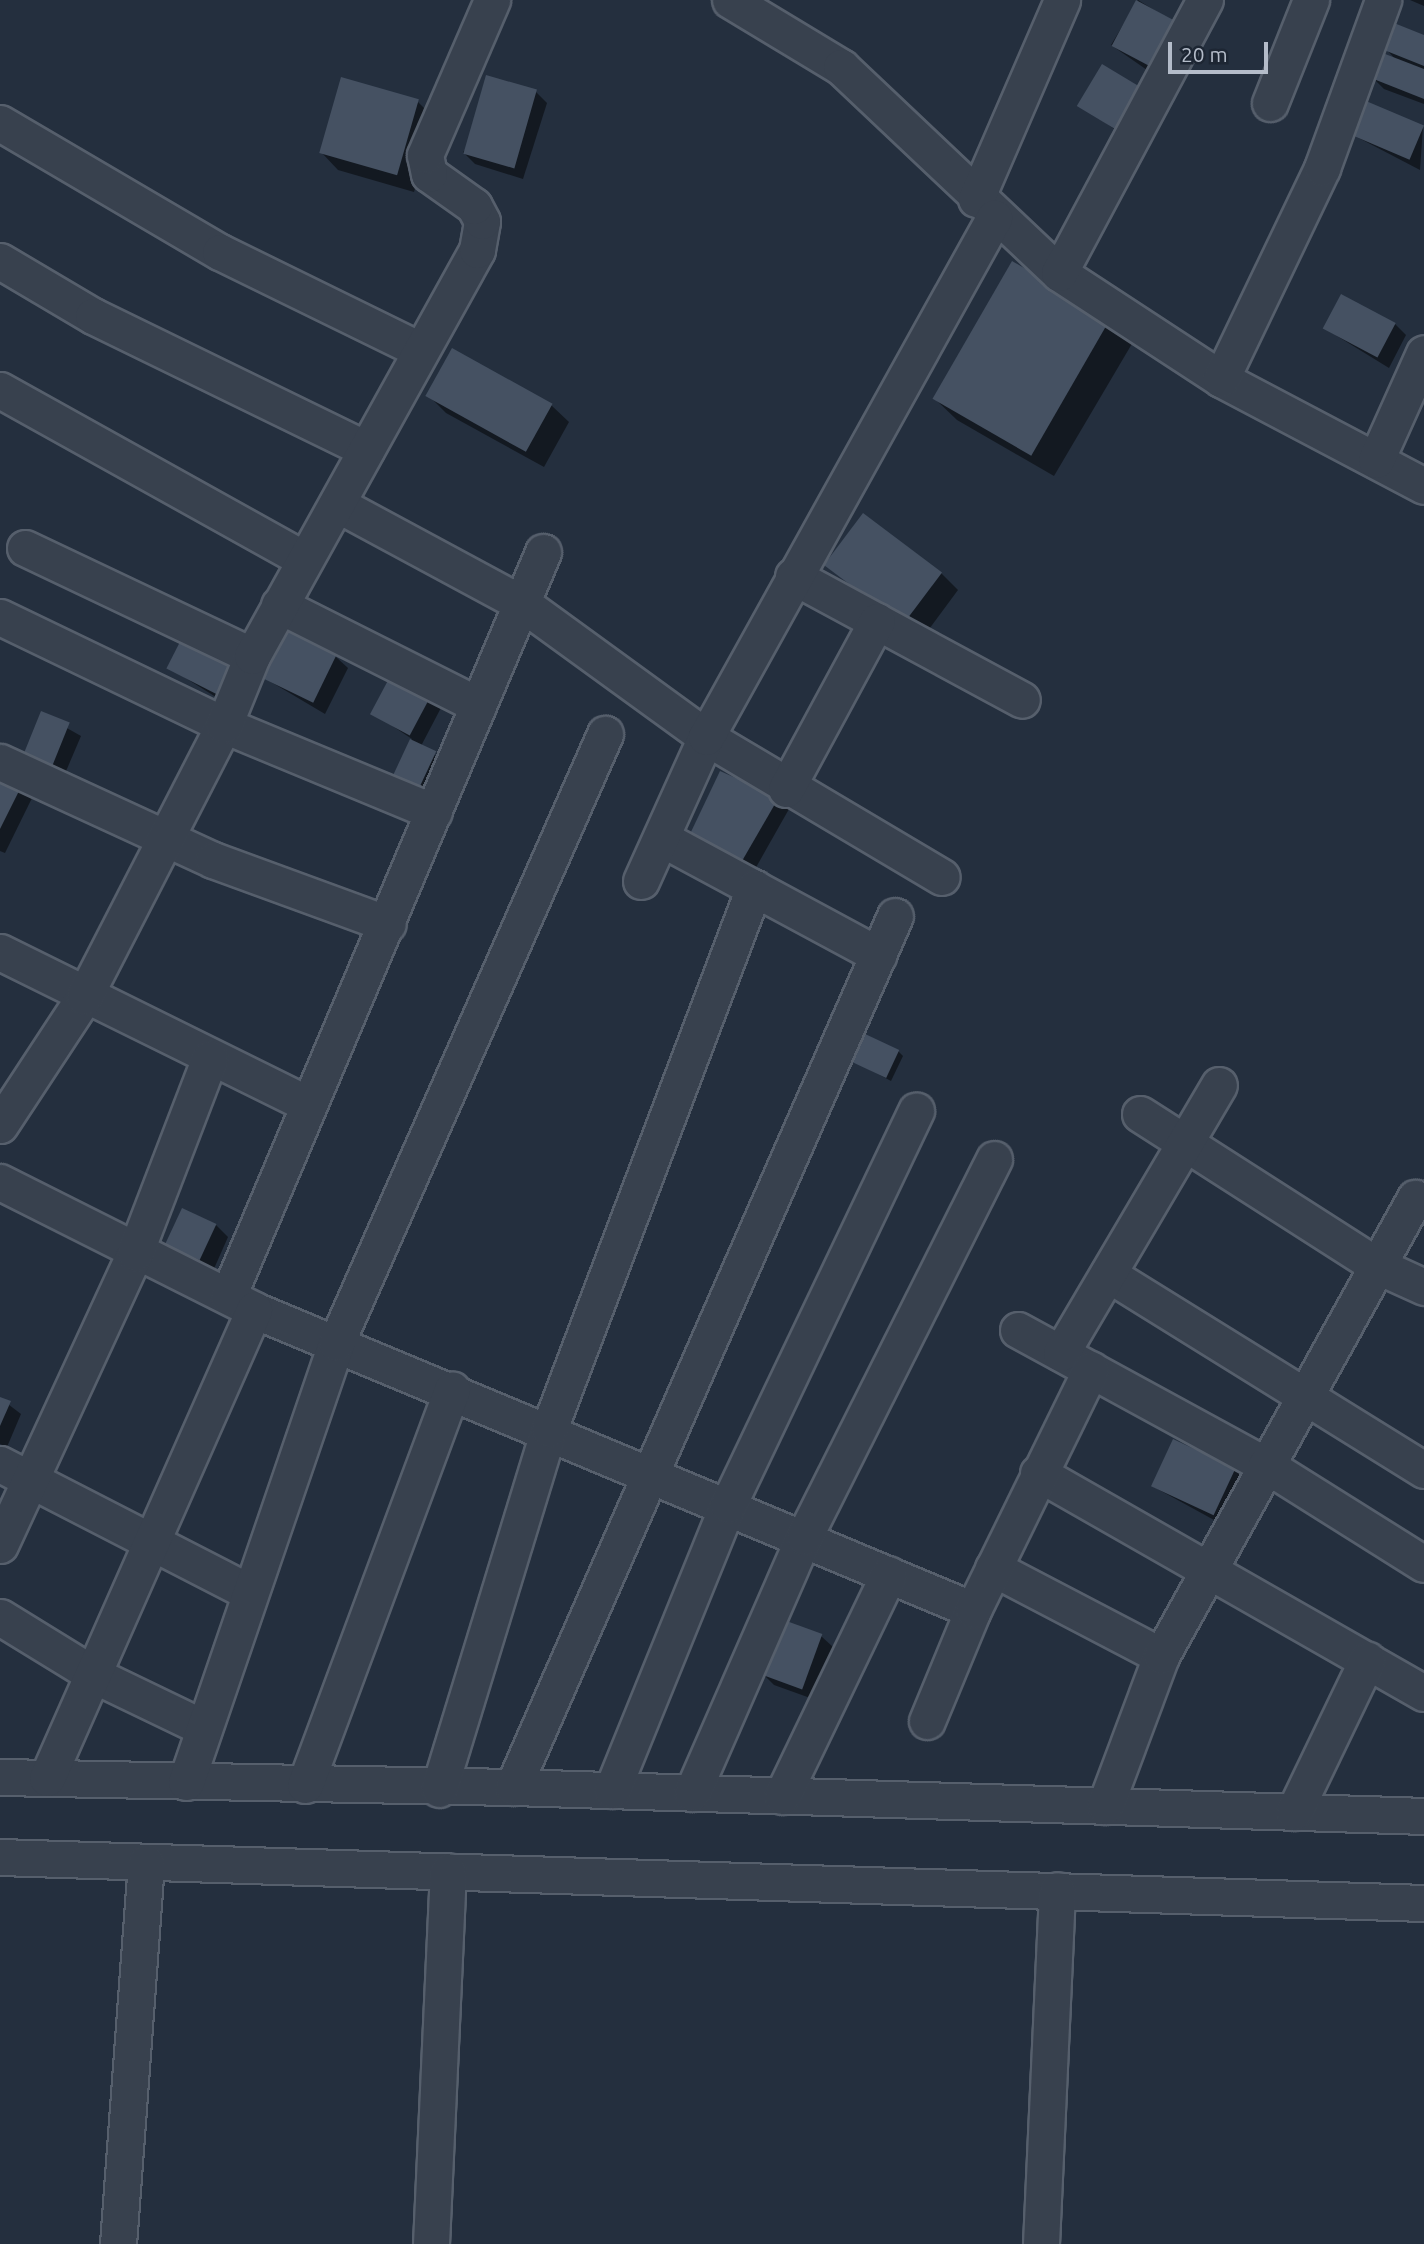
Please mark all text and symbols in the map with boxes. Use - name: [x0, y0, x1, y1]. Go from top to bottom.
- scale bar: [1172, 28, 1272, 72]
- text: 20 m: [1181, 42, 1228, 66]

